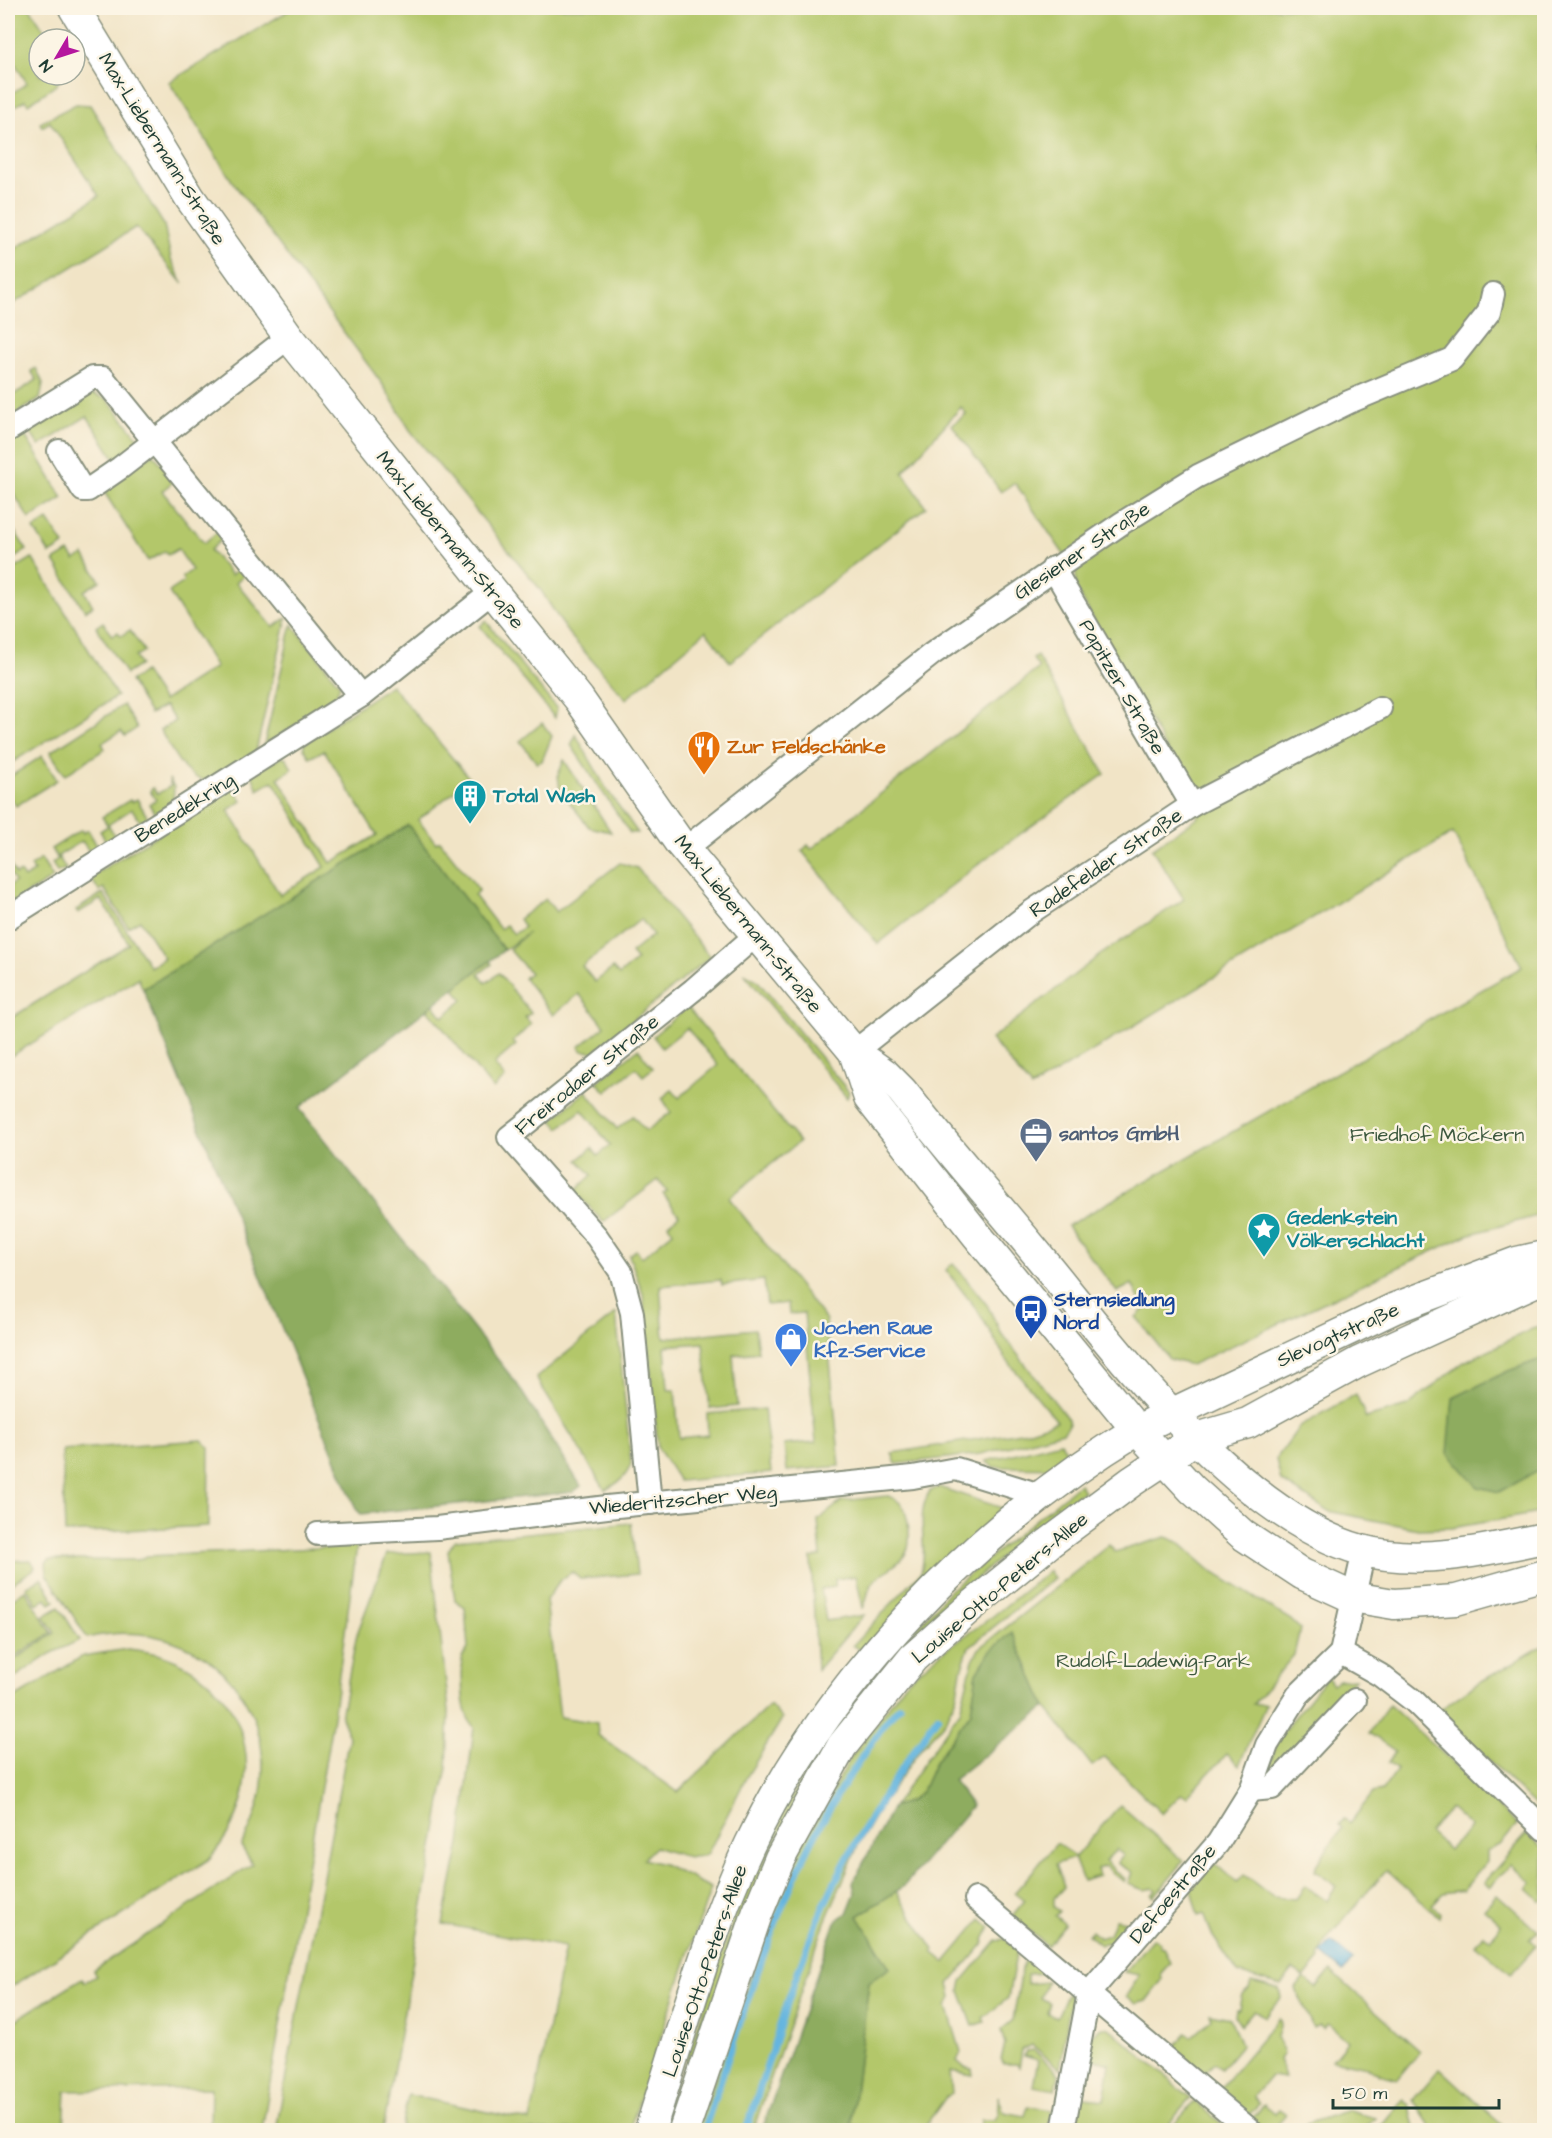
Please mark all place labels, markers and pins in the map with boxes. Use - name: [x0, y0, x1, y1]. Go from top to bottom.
- restaurant icon: Zur Feldschänke: [686, 729, 722, 776]
- place label: Zur Feldschänke: [727, 733, 886, 761]
- building icon: Total Wash: [452, 778, 488, 825]
- place label: Total Wash: [492, 782, 596, 810]
- office icon: santos GmbH: [1018, 1116, 1054, 1163]
- place label: santos GmbH: [1059, 1120, 1179, 1148]
- place label: Gedenkstein Völkerschlacht: [1286, 1204, 1426, 1255]
- place icon: Gedenkstein Völkerschlacht: [1246, 1211, 1282, 1258]
- place label: Sternsiedlung Nord: [1053, 1286, 1175, 1337]
- bus stop icon: Sternsiedlung Nord: [1013, 1293, 1049, 1340]
- place label: Jochen Raue Kfz-Service: [813, 1314, 933, 1365]
- shop icon: Jochen Raue Kfz-Service: [773, 1321, 809, 1368]

